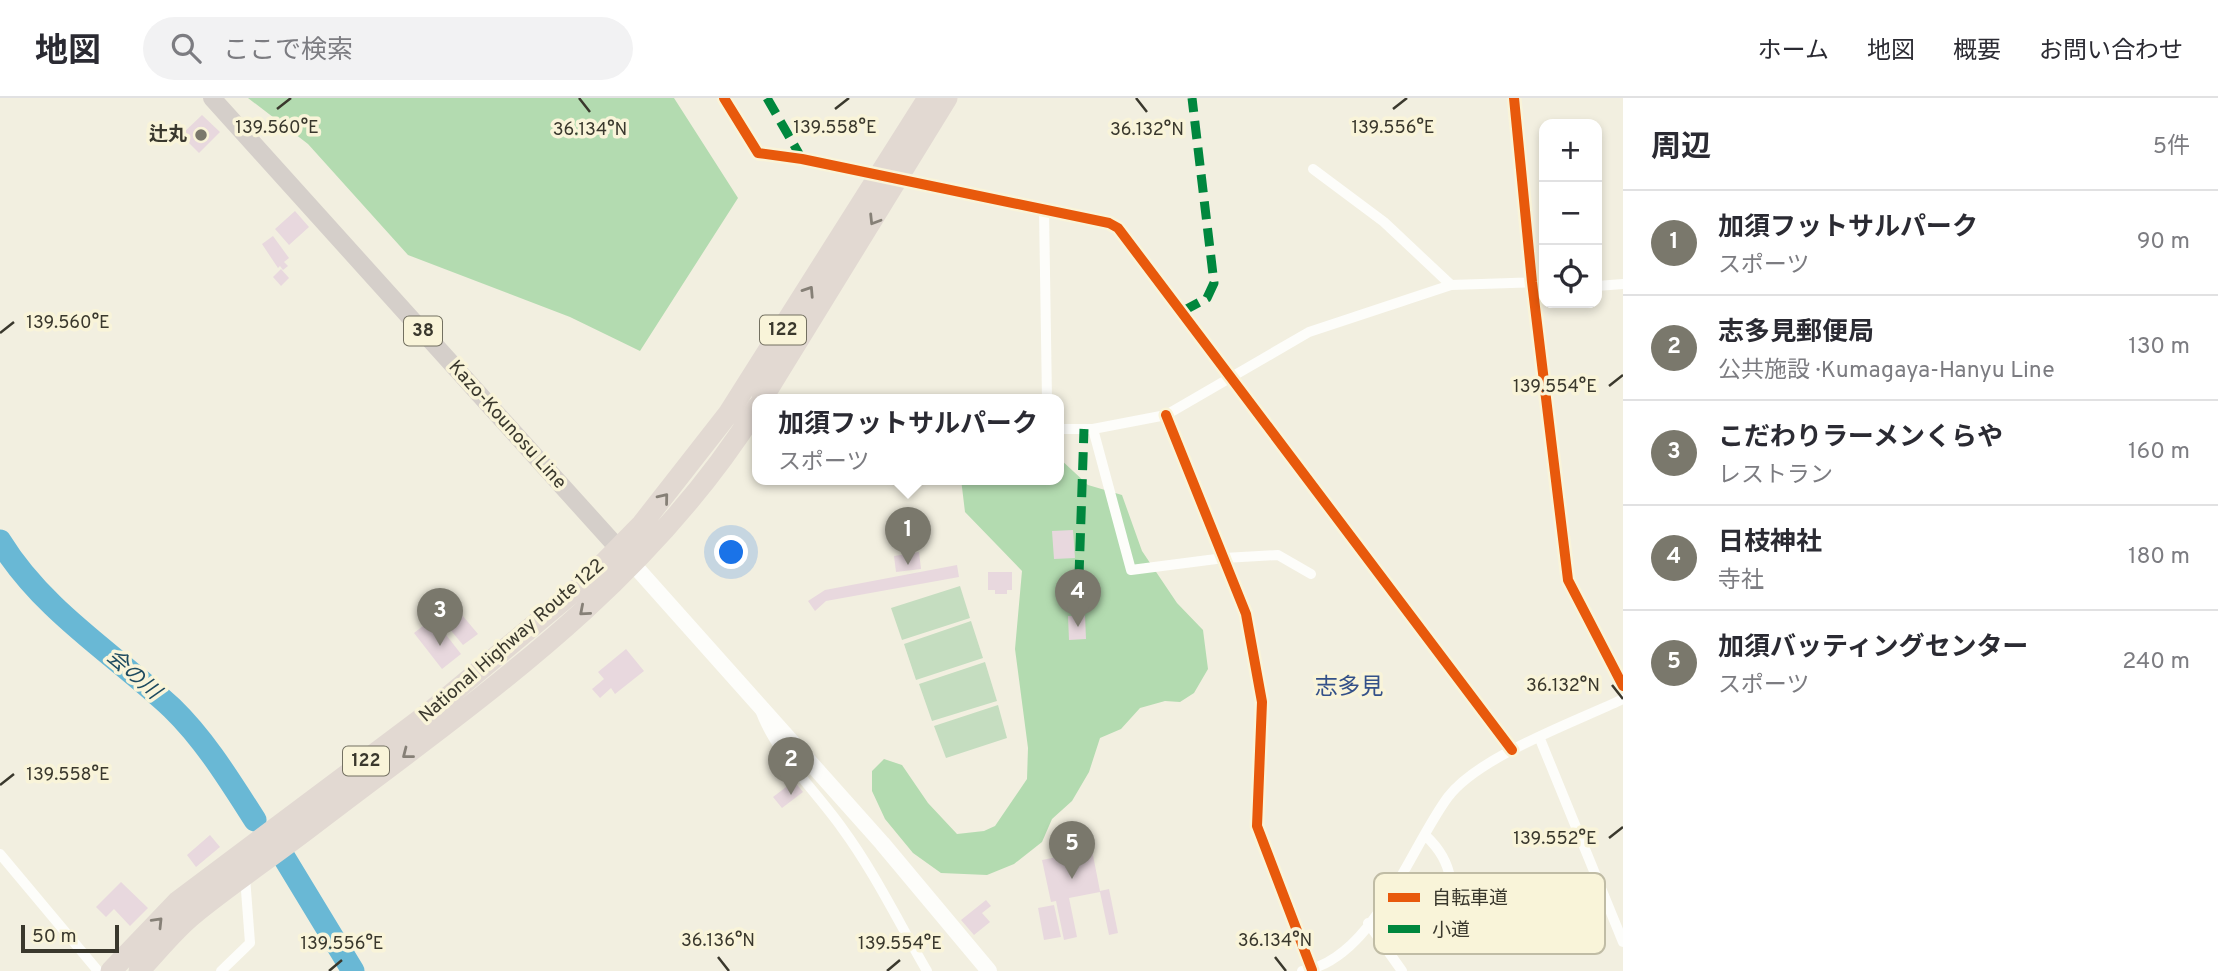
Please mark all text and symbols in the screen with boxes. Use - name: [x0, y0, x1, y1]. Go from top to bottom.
- search box: [143, 17, 633, 80]
- icon: search: [167, 29, 205, 67]
- text: 地図: [35, 32, 101, 74]
- text: ここで検索: [223, 35, 353, 68]
- text: ホーム: [1758, 37, 1829, 67]
- text: 地図: [1867, 37, 1915, 67]
- text: 概要: [1953, 37, 2001, 67]
- text: お問い合わせ: [2039, 37, 2183, 67]
- text: 139.560°E: [235, 117, 319, 140]
- text: 139.558°E: [793, 117, 877, 140]
- text: 139.556°E: [1351, 117, 1435, 140]
- text: 36.134°N: [553, 119, 627, 142]
- text: 36.132°N: [1110, 119, 1184, 142]
- map controls: [1539, 119, 1602, 308]
- button: +: [1539, 119, 1602, 182]
- place label: 辻丸: [149, 123, 187, 147]
- marker: 辻丸: [193, 127, 209, 143]
- text: 周辺: [1651, 130, 1711, 167]
- text: 5件: [2153, 133, 2190, 162]
- button: −: [1539, 182, 1602, 245]
- one-way arrow: [870, 212, 883, 225]
- text: 加須フットサルパーク: [1718, 212, 1978, 245]
- text: 1: [1669, 228, 1679, 257]
- text: 90 m: [2137, 228, 2190, 257]
- button: locate: [1539, 245, 1602, 308]
- text: スポーツ: [1718, 252, 1810, 281]
- one-way arrow: [800, 286, 813, 299]
- text: 139.560°E: [26, 312, 110, 335]
- road number: 38: [404, 316, 442, 345]
- road number: 122: [760, 316, 806, 344]
- text: 志多見郵便局: [1718, 317, 1874, 350]
- text: 2: [1667, 333, 1681, 362]
- text: 130 m: [2128, 333, 2190, 362]
- street label: Kazo-Kounosu Line: [443, 356, 571, 494]
- text: 公共施設 · Kumagaya-Hanyu Line: [1718, 357, 2055, 386]
- text: 139.554°E: [1513, 376, 1597, 399]
- popup: [752, 394, 1064, 485]
- text: 加須フットサルパーク: [778, 409, 1038, 442]
- text: こだわりラーメンくらや: [1718, 422, 2003, 455]
- text: 3: [1667, 438, 1681, 467]
- text: 160 m: [2128, 438, 2190, 467]
- text: スポーツ: [778, 449, 870, 478]
- text: レストラン: [1718, 462, 1833, 491]
- one-way arrow: [656, 493, 669, 505]
- pin: 1: [885, 507, 931, 565]
- text: 日枝神社: [1718, 527, 1822, 560]
- your location: [714, 535, 748, 569]
- text: 4: [1667, 543, 1681, 572]
- text: 180 m: [2128, 543, 2190, 572]
- street label: National Highway Route 122: [414, 554, 610, 728]
- text: 寺社: [1718, 567, 1764, 596]
- pin: 4: [1055, 569, 1101, 627]
- pin: 3: [417, 588, 463, 646]
- one-way arrow: [579, 603, 592, 615]
- text: 加須バッティングセンター: [1718, 632, 2028, 665]
- water label: 会の川: [100, 644, 167, 707]
- text: 5: [1667, 648, 1681, 677]
- text: 240 m: [2122, 648, 2190, 677]
- text: スポーツ: [1718, 672, 1810, 701]
- district label: 志多見: [1315, 674, 1384, 703]
- text: 36.132°N: [1526, 675, 1600, 698]
- pin: 2: [768, 737, 814, 795]
- one-way arrow: [402, 745, 414, 758]
- road number: 122: [343, 746, 389, 776]
- text: 139.558°E: [26, 764, 110, 787]
- pin: 5: [1049, 821, 1095, 879]
- text: 139.552°E: [1513, 828, 1597, 851]
- legend: [1374, 873, 1605, 954]
- text: 自転車道: [1432, 887, 1508, 911]
- one-way arrow: [150, 917, 163, 930]
- text: 小道: [1432, 919, 1470, 943]
- scale bar: [21, 922, 119, 954]
- text: 50 m: [32, 925, 77, 949]
- text: 36.136°N: [681, 930, 755, 953]
- text: 36.134°N: [1238, 930, 1312, 953]
- text: 139.556°E: [300, 933, 384, 956]
- text: 139.554°E: [858, 933, 942, 956]

